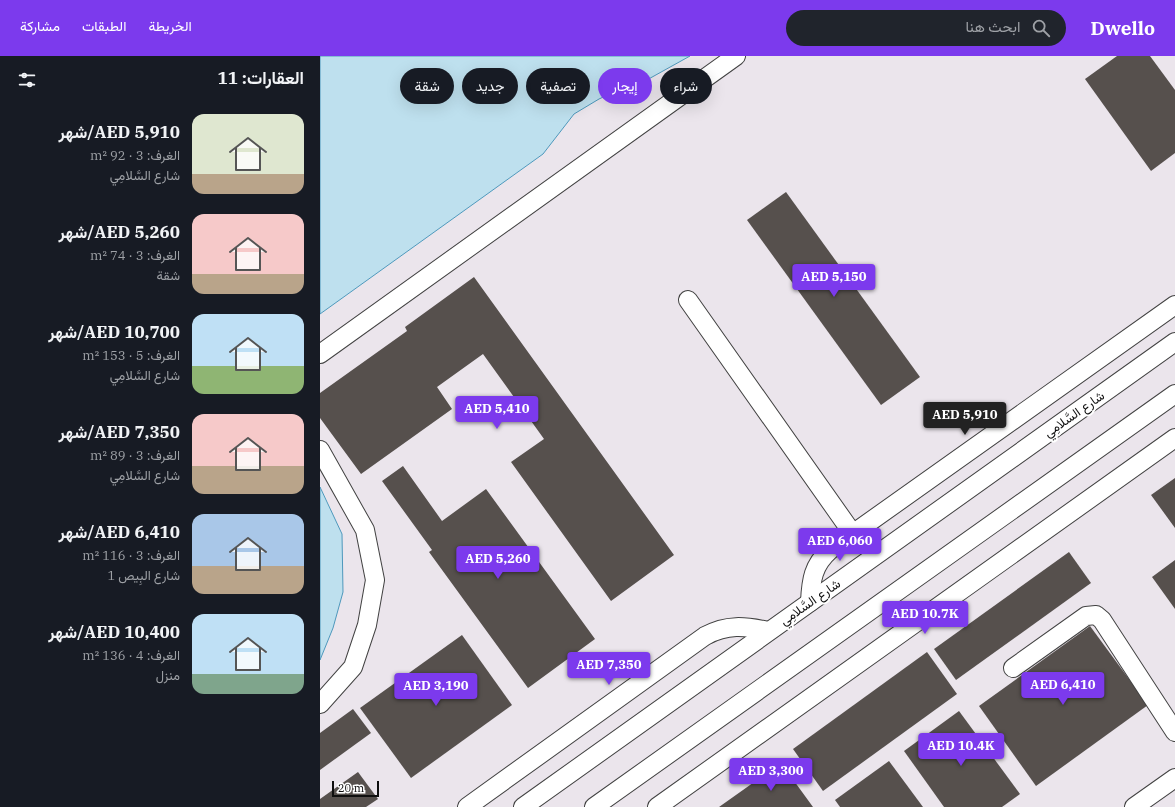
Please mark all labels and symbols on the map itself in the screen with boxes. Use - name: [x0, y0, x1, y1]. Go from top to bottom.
- pin: AED 5,150: [788, 264, 880, 298]
- street label: شارع السَّلامِي: [1040, 387, 1109, 443]
- pin: AED 5,410: [451, 396, 543, 430]
- pin: AED 5,910: [919, 402, 1011, 436]
- pin: AED 6,060: [794, 528, 886, 562]
- pin: AED 5,260: [452, 546, 544, 580]
- street label: شارع السَّلامِي: [776, 575, 845, 631]
- pin: AED 10.7K: [879, 601, 971, 635]
- pin: AED 7,350: [563, 652, 655, 686]
- pin: AED 6,410: [1017, 672, 1109, 706]
- pin: AED 3,190: [390, 673, 482, 707]
- pin: AED 10.4K: [915, 733, 1007, 767]
- pin: AED 3,300: [725, 758, 817, 792]
- scale bar: [332, 779, 379, 798]

